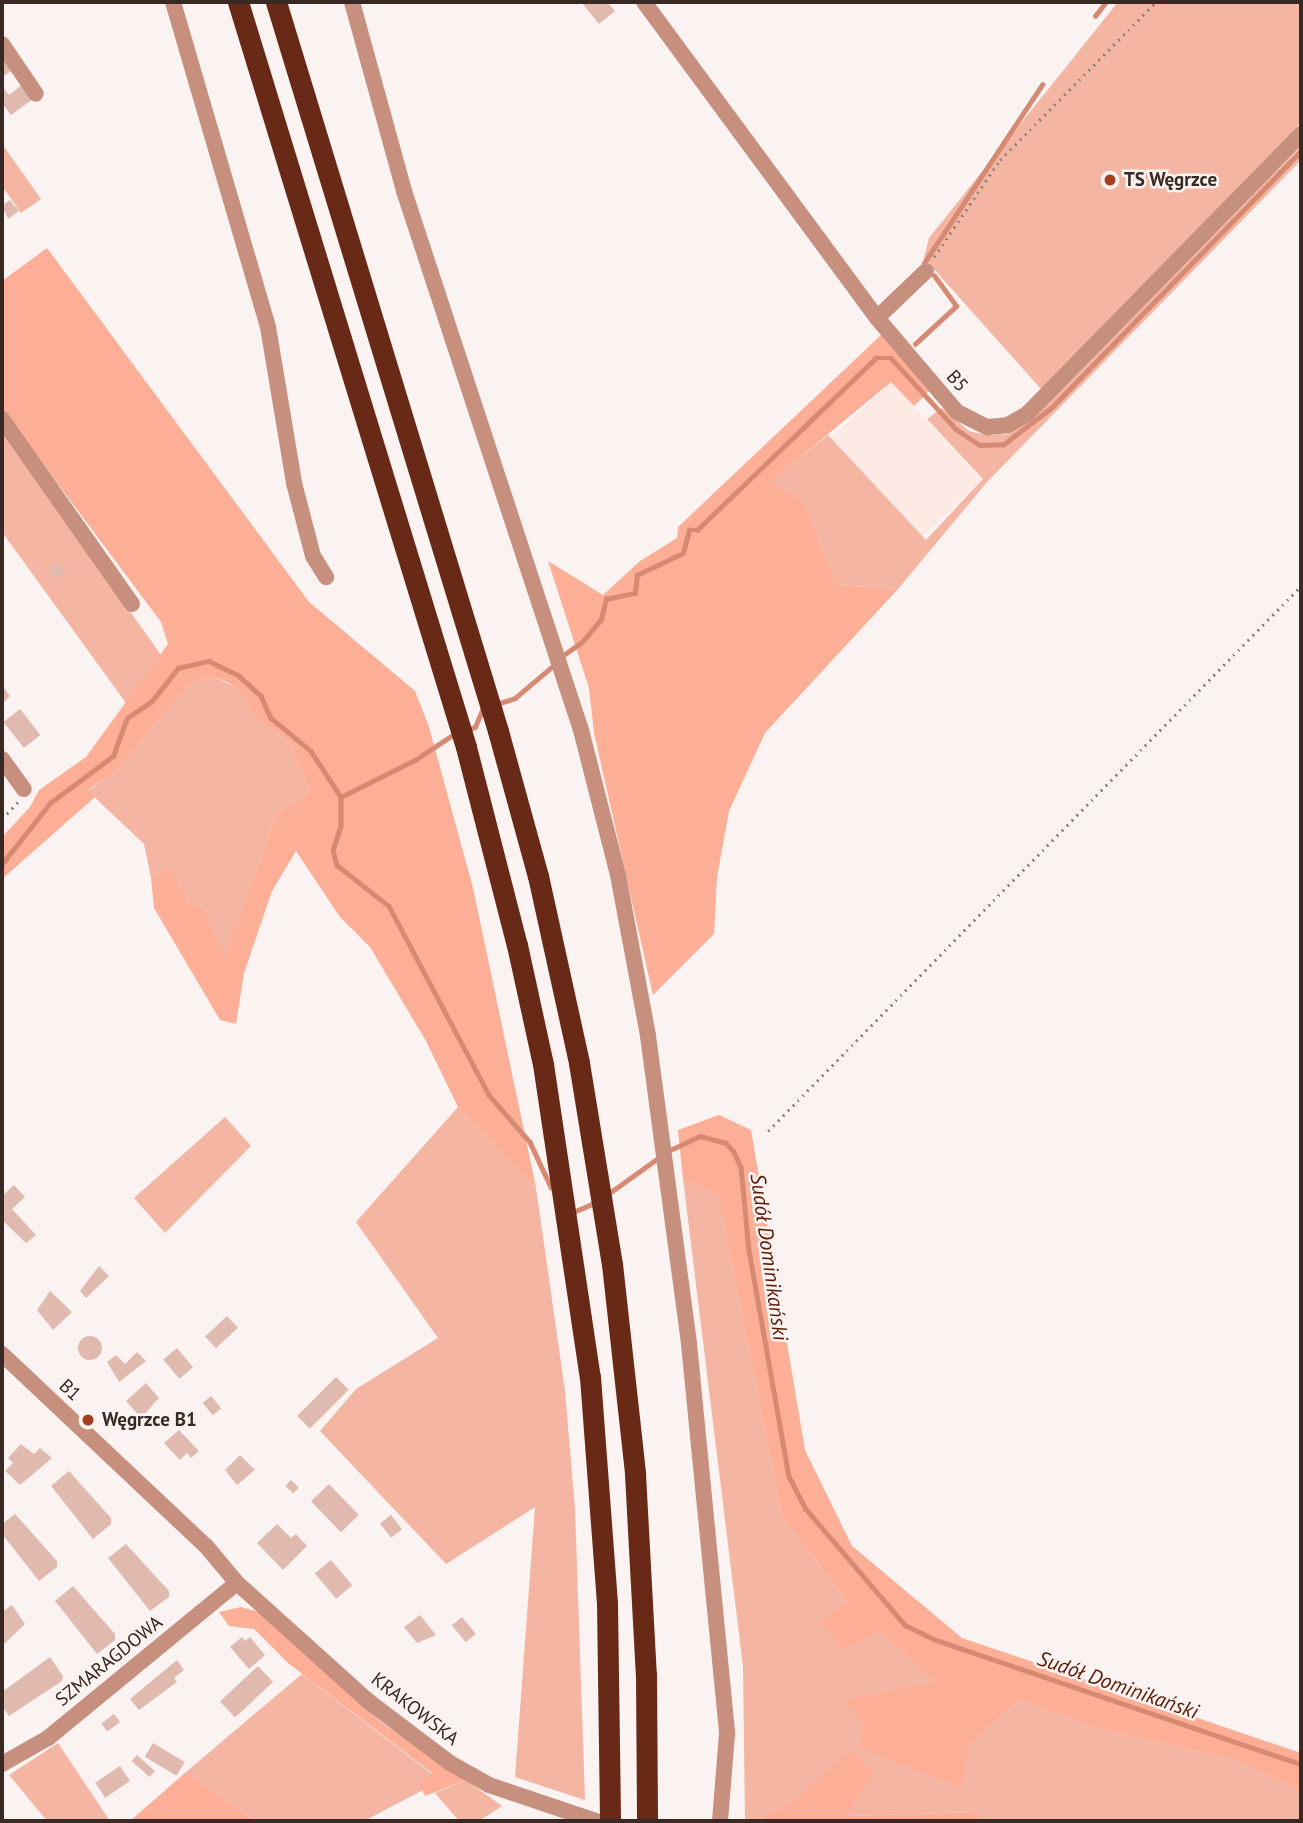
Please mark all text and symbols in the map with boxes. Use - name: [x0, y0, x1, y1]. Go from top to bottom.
- place label: TS Węgrzce: [1124, 169, 1218, 191]
- marker: TS Węgrzce: [1102, 172, 1118, 188]
- street label: B5: [941, 365, 973, 397]
- water label: Sudół Dominikański: [745, 1172, 793, 1342]
- street label: B1: [54, 1374, 86, 1406]
- place label: Węgrzce B1: [102, 1409, 197, 1431]
- marker: Węgrzce B1: [80, 1412, 96, 1428]
- street label: SZMARAGDOWA: [51, 1611, 167, 1711]
- water label: Sudół Dominikański: [1034, 1646, 1202, 1724]
- street label: KRAKOWSKA: [367, 1668, 463, 1750]

